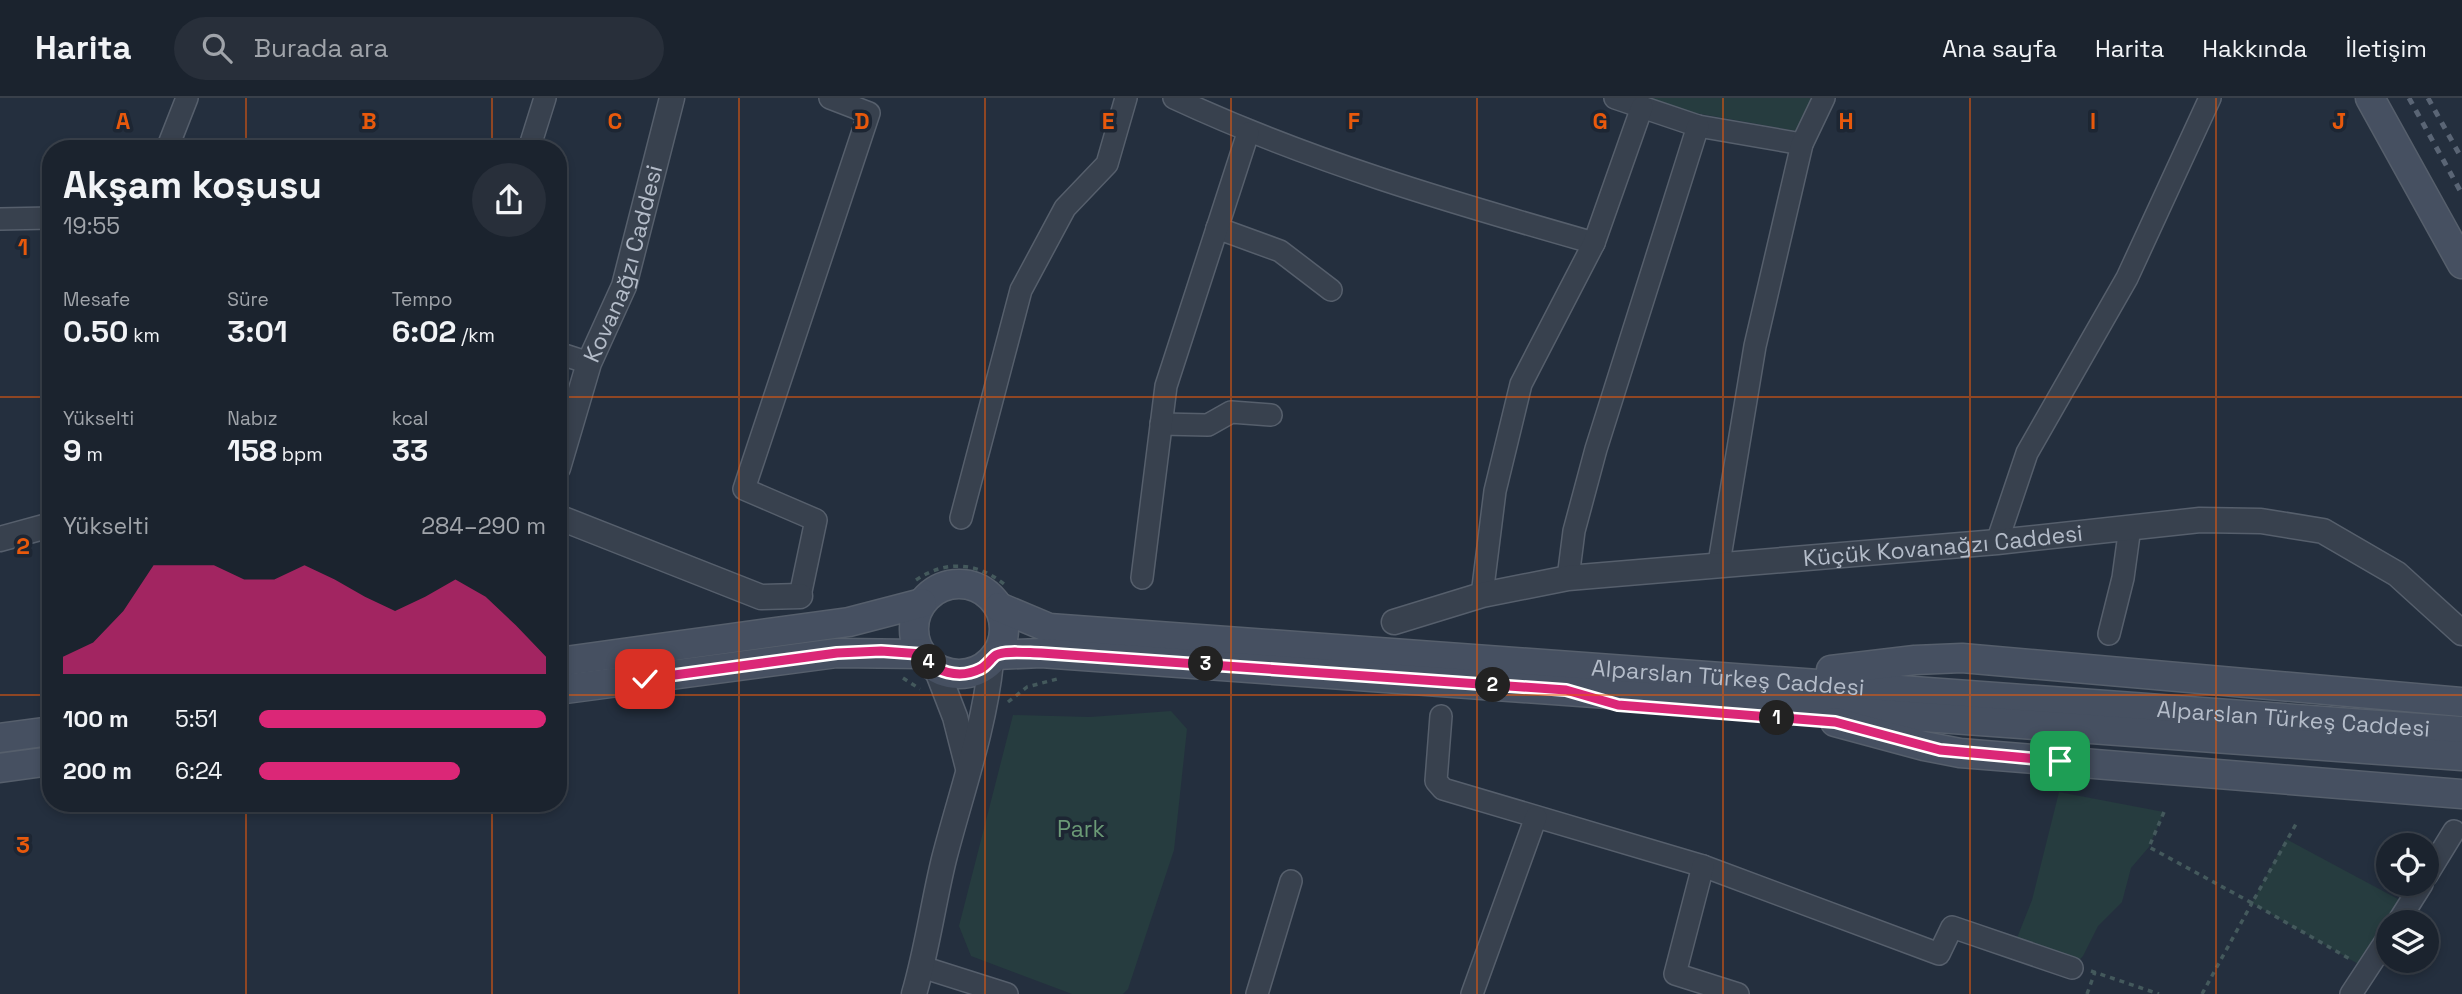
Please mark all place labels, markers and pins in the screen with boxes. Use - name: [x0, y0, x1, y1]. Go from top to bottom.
- pin: 4: [912, 644, 946, 680]
- pin: 3: [1188, 646, 1224, 682]
- pin: [615, 649, 675, 709]
- pin: 2: [1476, 668, 1510, 702]
- pin: 1: [1760, 700, 1795, 736]
- pin: [2030, 731, 2090, 791]

